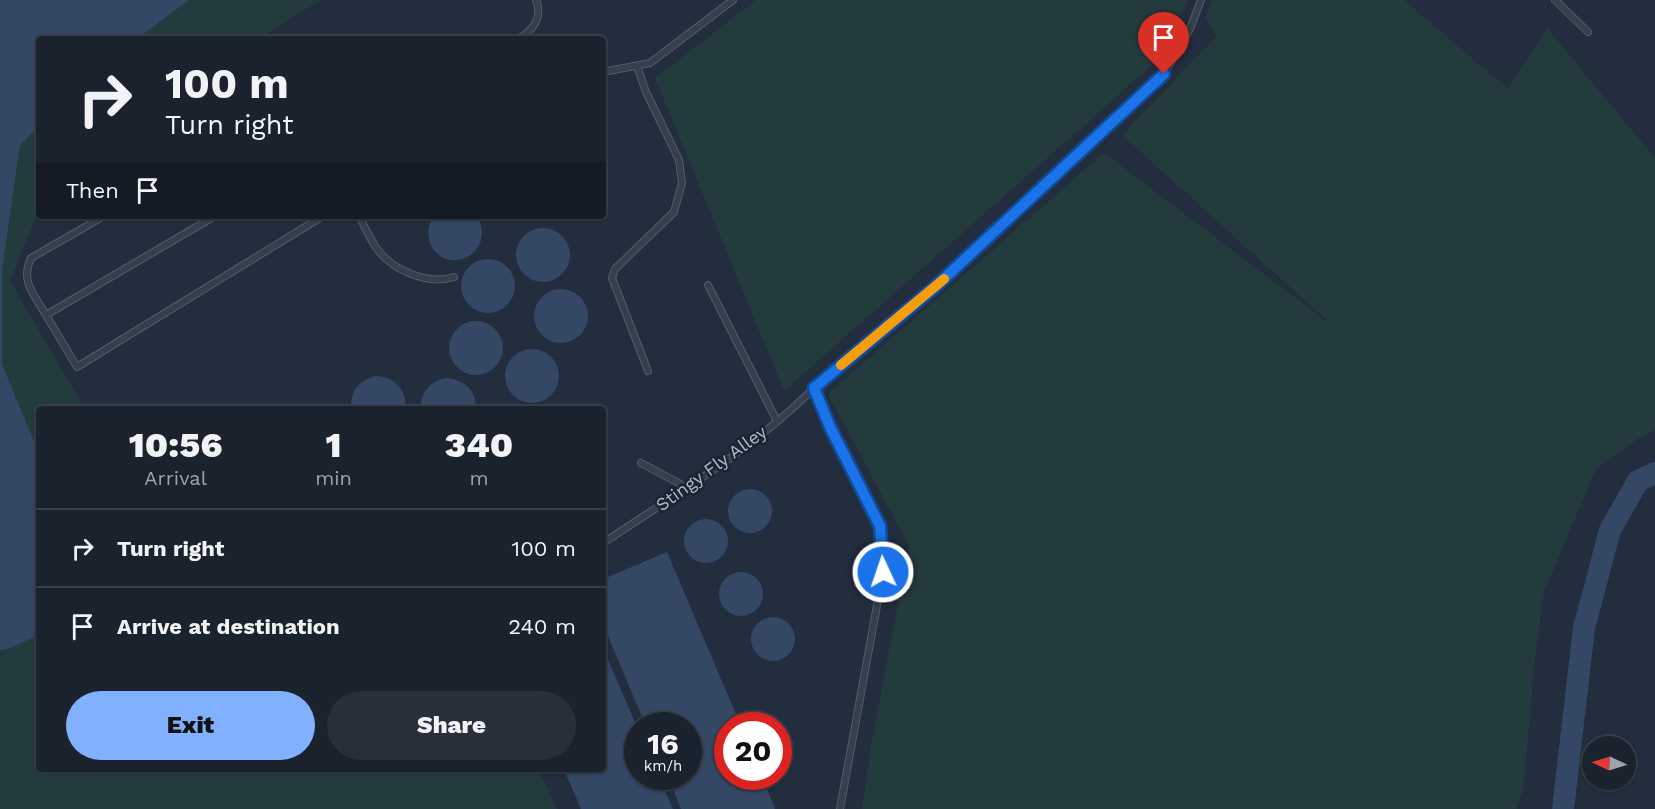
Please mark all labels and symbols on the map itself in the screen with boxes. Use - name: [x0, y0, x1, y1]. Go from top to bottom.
- pin: [1138, 12, 1189, 74]
- street label: Stingy Fly Alley: [651, 420, 771, 515]
- position arrow: [851, 540, 915, 604]
- speed limit sign: 20: [714, 712, 792, 790]
- north arrow: [1582, 736, 1636, 790]

